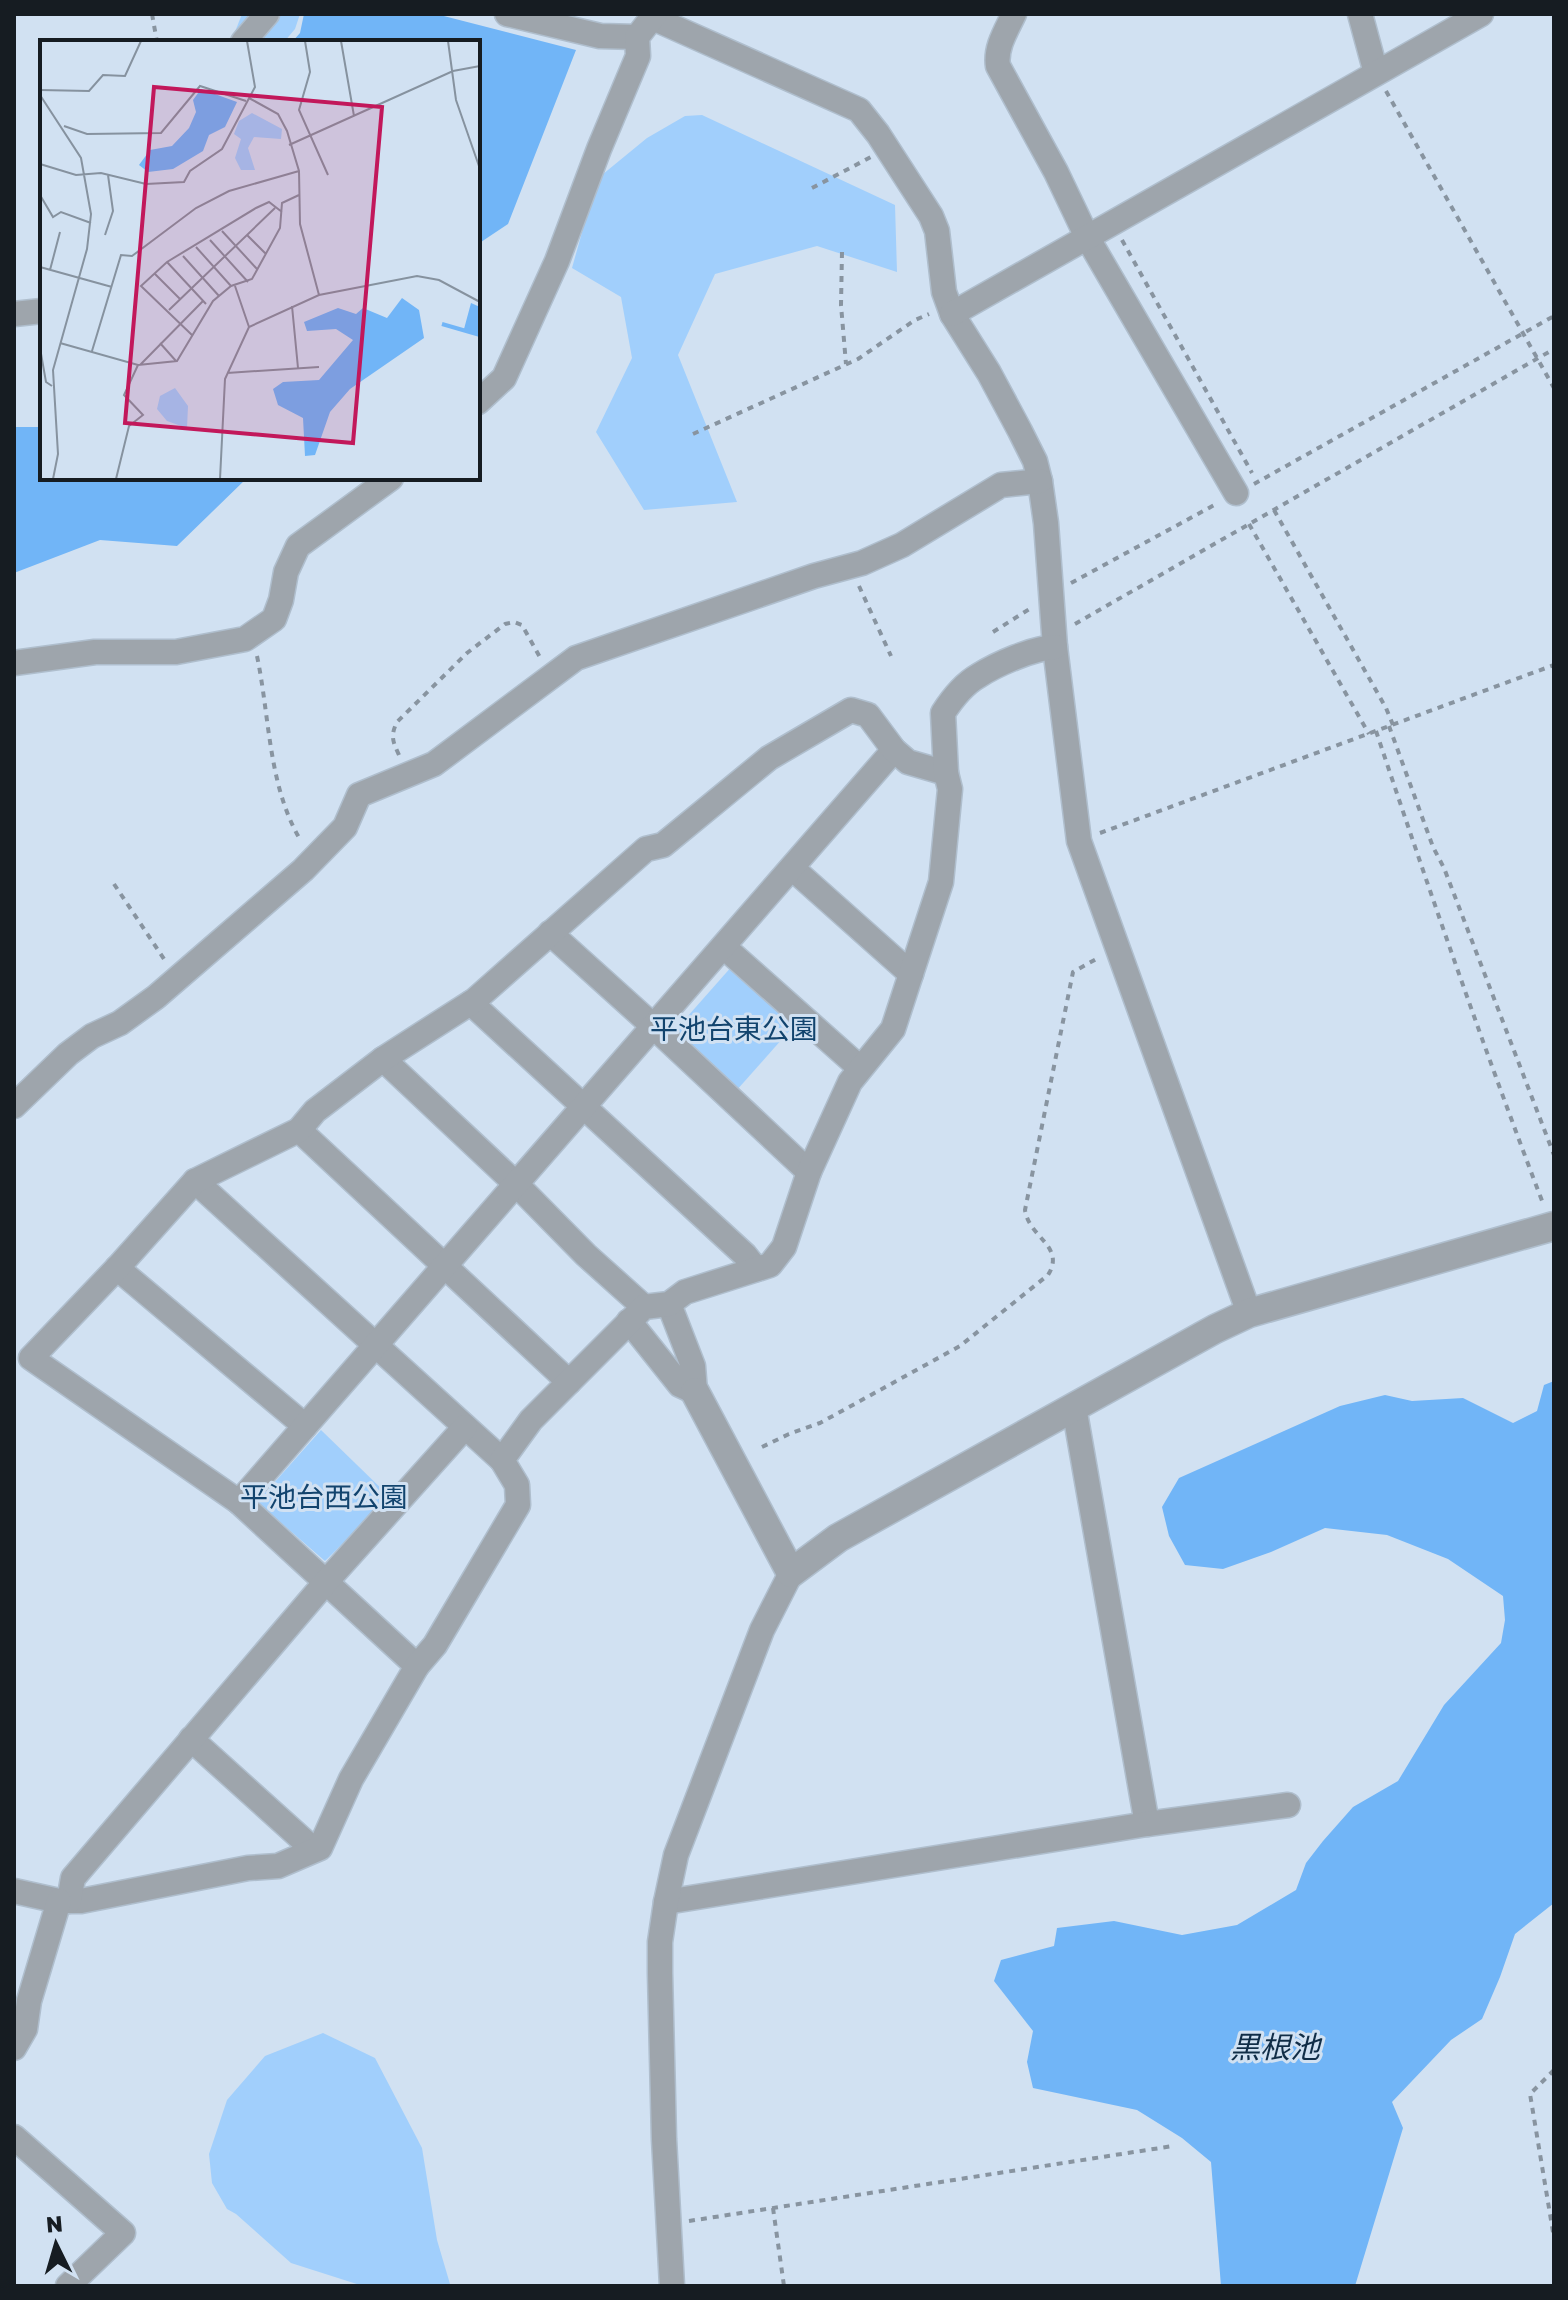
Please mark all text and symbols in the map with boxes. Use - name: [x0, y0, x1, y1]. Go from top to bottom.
- inset map: [40, 40, 480, 480]
- park label: 平池台東公園: [650, 1012, 818, 1045]
- park label: 平池台西公園: [240, 1480, 408, 1513]
- water label: 黒根池: [1230, 2029, 1323, 2065]
- north arrow: [16, 2204, 96, 2284]
- text: N: [45, 2209, 64, 2238]

